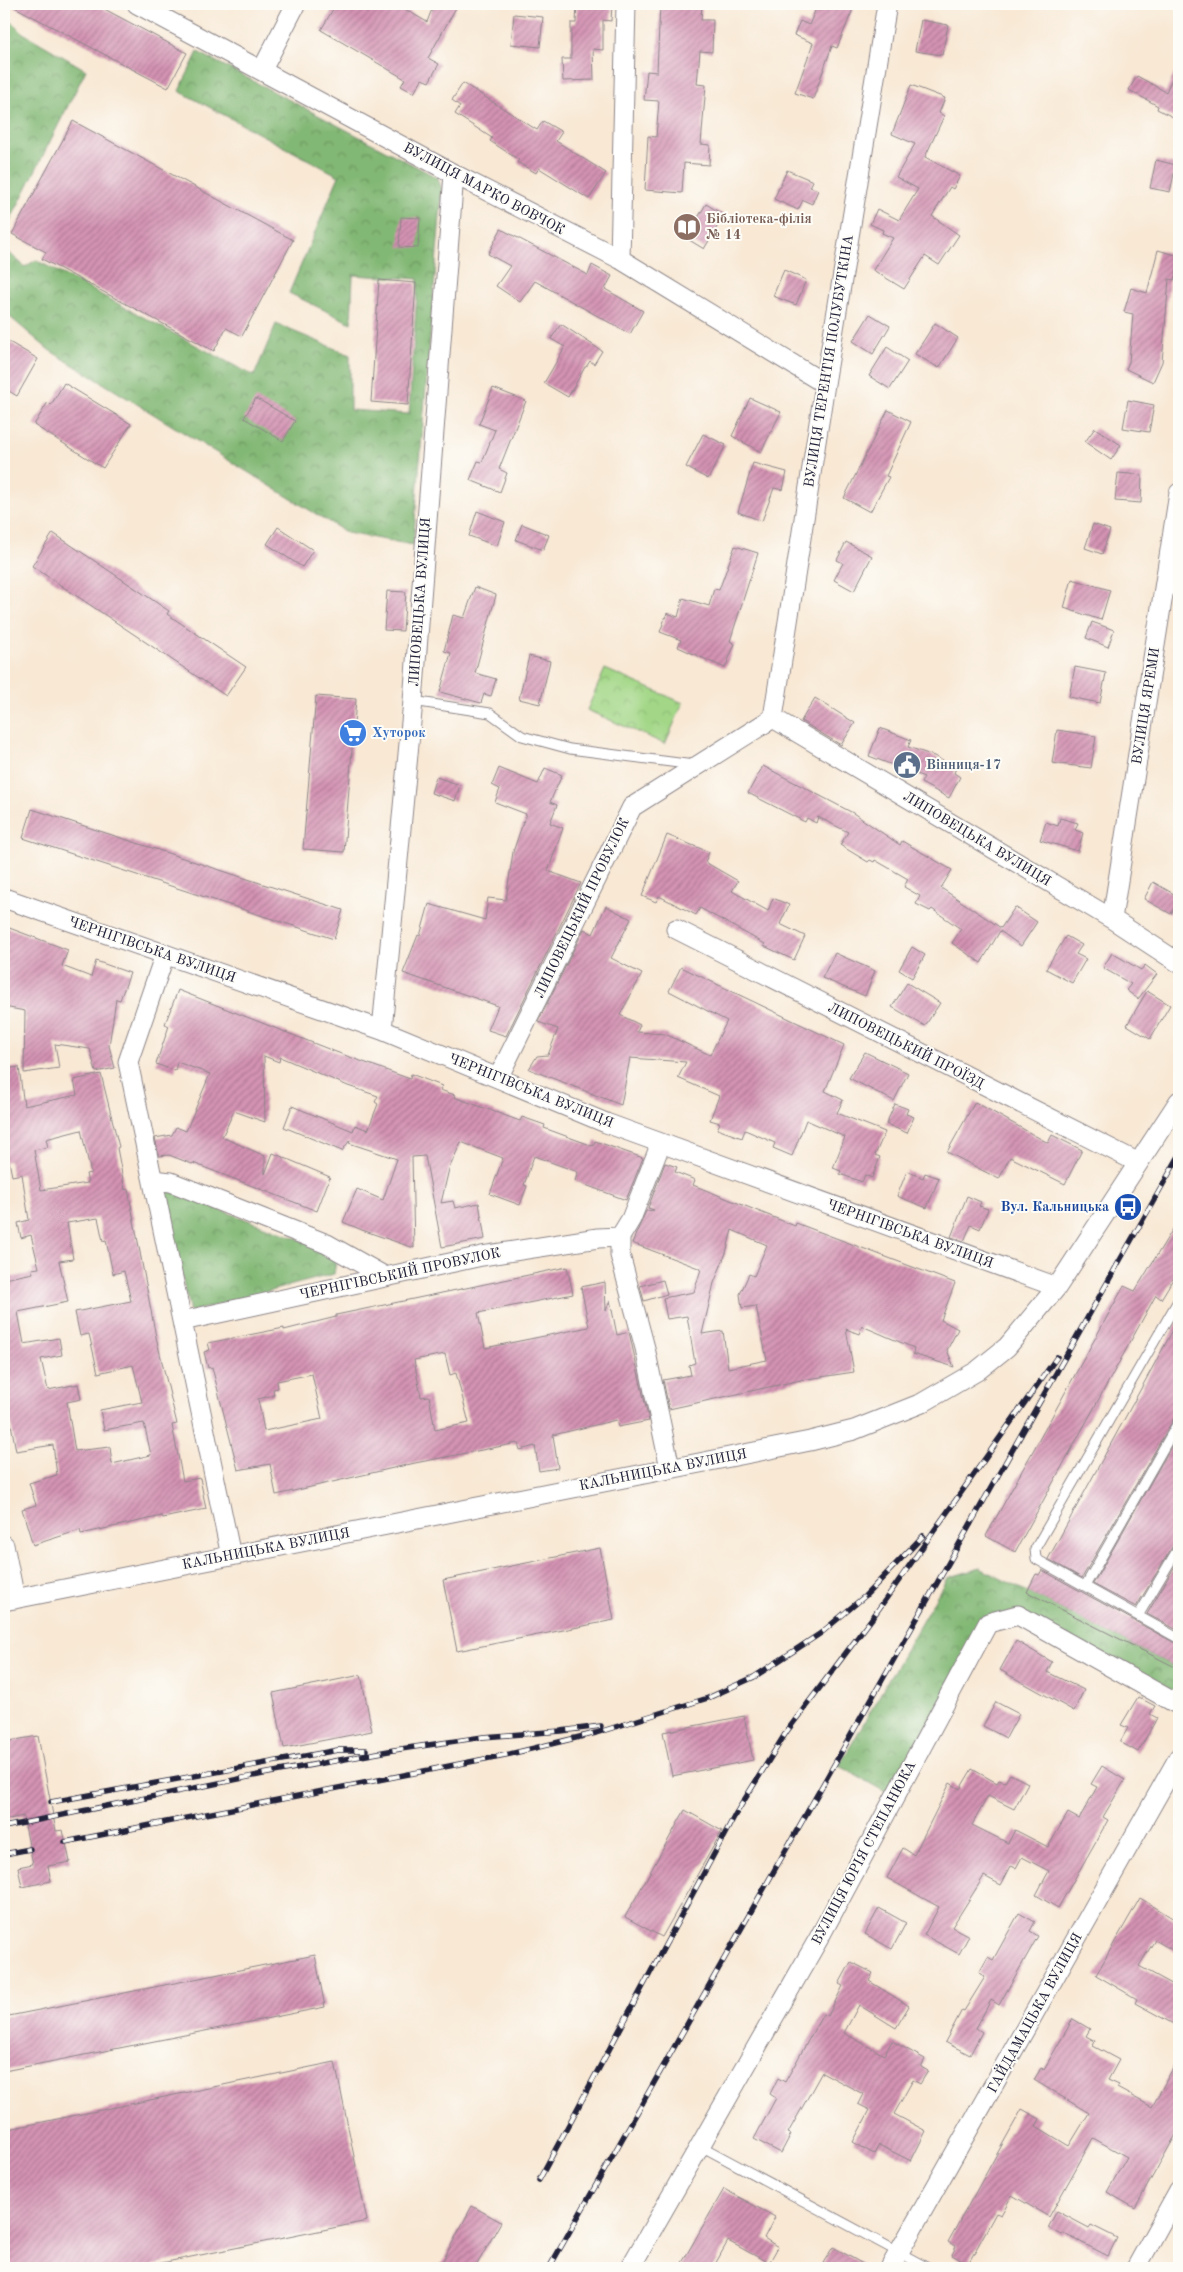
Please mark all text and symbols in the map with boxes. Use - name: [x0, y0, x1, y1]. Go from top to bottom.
- street label: ВУЛИЦЯ МАРКО ВОВЧОК: [401, 140, 567, 238]
- library icon: Бібліотека-філія № 14: [672, 212, 702, 242]
- place label: Бібліотека-філія № 14: [706, 212, 812, 242]
- street label: ВУЛИЦЯ ТЕРЕНТІЯ ПОЛУБУТКІНА: [802, 233, 856, 488]
- street label: ЛИПОВЕЦЬКА ВУЛИЦЯ: [407, 517, 433, 687]
- street label: ВУЛИЦЯ ЯРЕМИ: [1130, 646, 1162, 766]
- supermarket icon: Хуторок: [338, 718, 368, 748]
- place label: Хуторок: [372, 726, 426, 740]
- public building icon: Вінниця-17: [892, 750, 922, 780]
- place label: Вінниця-17: [926, 758, 1001, 772]
- street label: ЛИПОВЕЦЬКА ВУЛИЦЯ: [901, 789, 1053, 889]
- street label: ЛИПОВЕЦЬКИЙ ПРОВУЛОК: [529, 814, 632, 1000]
- street label: ЧЕРНІГІВСЬКА ВУЛИЦЯ: [66, 915, 238, 985]
- street label: ЛИПОВЕЦЬКИЙ ПРОЇЗД: [826, 997, 988, 1092]
- street label: ЧЕРНІГІВСЬКА ВУЛИЦЯ: [447, 1052, 615, 1130]
- bus stop icon: Вул. Кальницька: [1113, 1192, 1143, 1222]
- street label: ЧЕРНІГІВСЬКА ВУЛИЦЯ: [825, 1197, 995, 1271]
- place label: Вул. Кальницька: [1000, 1200, 1109, 1214]
- street label: ЧЕРНІГІВСЬКИЙ ПРОВУЛОК: [297, 1242, 502, 1302]
- street label: КАЛЬНИЦЬКА ВУЛИЦЯ: [578, 1447, 748, 1493]
- street label: КАЛЬНИЦЬКА ВУЛИЦЯ: [181, 1526, 351, 1572]
- street label: ВУЛИЦЯ ЮРІЯ СТЕПАНЮКА: [809, 1759, 919, 1947]
- street label: ГАЙДАМАЦЬКА ВУЛИЦЯ: [982, 1929, 1085, 2095]

